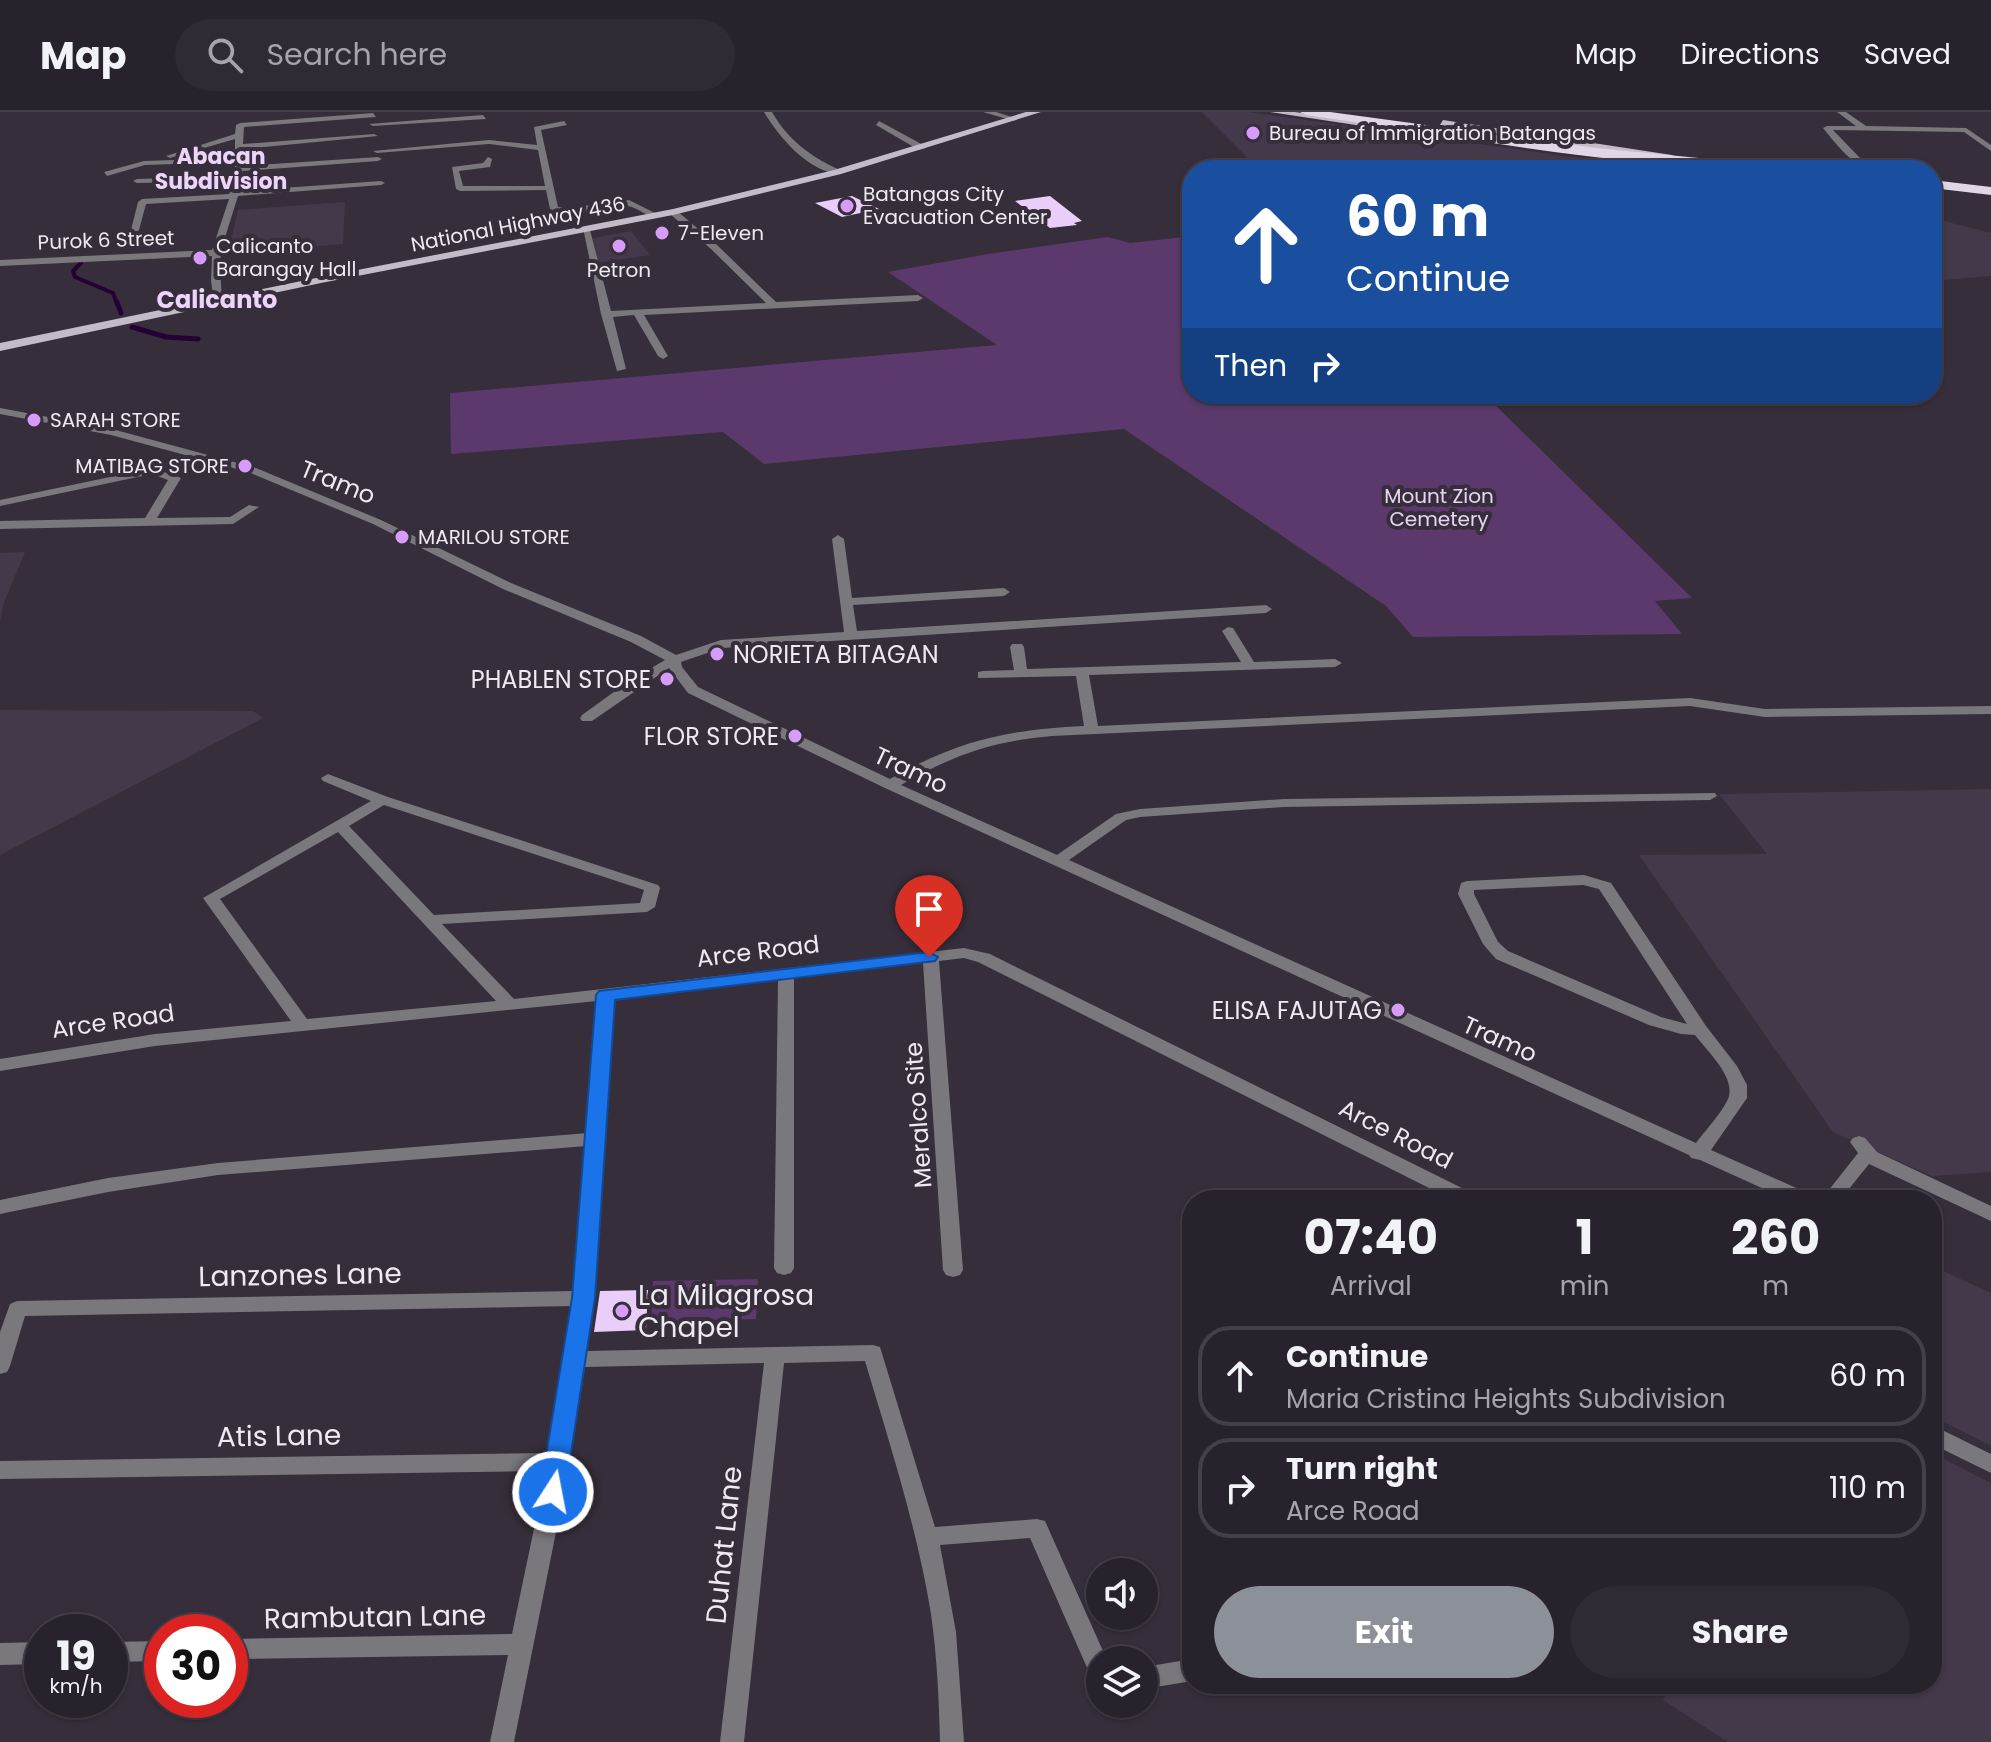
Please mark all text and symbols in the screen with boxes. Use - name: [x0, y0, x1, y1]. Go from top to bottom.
- search box: [175, 19, 735, 91]
- text: Map: [40, 29, 127, 82]
- icon: search: [203, 33, 247, 77]
- text: Search here: [267, 33, 447, 76]
- text: Map: [1575, 35, 1637, 74]
- text: Directions: [1681, 35, 1820, 74]
- text: Saved: [1864, 35, 1951, 74]
- place label: Bureau of Immigration Batangas: [1269, 119, 1596, 147]
- marker: Bureau of Immigration Batangas: [1244, 124, 1262, 142]
- district label: Abacan Subdivision: [155, 141, 287, 197]
- text: 60 m: [1346, 177, 1489, 256]
- place label: Batangas City Evacuation Center: [863, 180, 1047, 231]
- street label: National Highway 436: [408, 189, 628, 259]
- icon: ahead: [1214, 192, 1318, 296]
- marker: Batangas City Evacuation Center: [838, 197, 856, 215]
- place label: 7-Eleven: [678, 219, 764, 247]
- street label: Purok 6 Street: [37, 224, 175, 256]
- marker: 7-Eleven: [653, 224, 671, 242]
- place label: Calicanto Barangay Hall: [216, 232, 356, 283]
- marker: Petron: [610, 237, 628, 255]
- marker: Calicanto Barangay Hall: [191, 249, 209, 267]
- text: Continue: [1346, 253, 1510, 304]
- place label: Petron: [587, 256, 651, 284]
- district label: Calicanto: [157, 283, 277, 316]
- text: Then: [1214, 344, 1287, 387]
- icon: right: [1303, 344, 1347, 388]
- place label: SARAH STORE: [50, 406, 181, 434]
- marker: SARAH STORE: [25, 411, 43, 429]
- place label: MATIBAG STORE: [75, 452, 229, 480]
- street label: Tramo: [296, 452, 380, 512]
- marker: MATIBAG STORE: [236, 457, 254, 475]
- park label: Mount Zion Cemetery: [1384, 482, 1494, 533]
- place label: MARILOU STORE: [418, 523, 570, 551]
- marker: MARILOU STORE: [393, 528, 411, 546]
- place label: NORIETA BITAGAN: [733, 638, 939, 671]
- marker: NORIETA BITAGAN: [708, 645, 726, 663]
- place label: PHABLEN STORE: [471, 663, 651, 696]
- marker: PHABLEN STORE: [658, 670, 676, 688]
- place label: FLOR STORE: [644, 720, 779, 753]
- marker: FLOR STORE: [786, 727, 804, 745]
- street label: Tramo: [869, 739, 953, 801]
- pin: [895, 875, 963, 957]
- icon: arrive: [907, 887, 951, 931]
- street label: Arce Road: [695, 927, 821, 975]
- place label: ELISA FAJUTAG: [1212, 994, 1382, 1027]
- street label: Arce Road: [50, 996, 176, 1046]
- marker: ELISA FAJUTAG: [1389, 1001, 1407, 1019]
- street label: Tramo: [1458, 1008, 1542, 1070]
- street label: Meralco Site: [896, 1041, 940, 1189]
- street label: Arce Road: [1334, 1091, 1458, 1177]
- text: 07:40: [1304, 1204, 1438, 1271]
- text: 1: [1576, 1204, 1594, 1271]
- text: 260: [1731, 1204, 1820, 1271]
- street label: Lanzones Lane: [198, 1254, 402, 1296]
- text: Arrival: [1330, 1268, 1412, 1304]
- text: min: [1560, 1268, 1609, 1304]
- text: m: [1762, 1268, 1789, 1304]
- place label: La Milagrosa Chapel: [638, 1276, 814, 1347]
- marker: La Milagrosa Chapel: [613, 1302, 631, 1320]
- text: Continue: [1286, 1335, 1428, 1378]
- icon: ahead: [1218, 1354, 1262, 1398]
- text: 60 m: [1829, 1354, 1906, 1397]
- text: Maria Cristina Heights Subdivision: [1286, 1381, 1726, 1417]
- street label: Atis Lane: [216, 1415, 342, 1457]
- text: Turn right: [1286, 1447, 1438, 1490]
- position arrow: [511, 1450, 595, 1534]
- street label: Duhat Lane: [696, 1464, 752, 1626]
- icon: right: [1218, 1466, 1262, 1510]
- text: 110 m: [1829, 1466, 1906, 1509]
- text: Arce Road: [1286, 1493, 1420, 1529]
- map controls: [1086, 1558, 1158, 1718]
- button: sound: [1086, 1558, 1158, 1630]
- button: Exit: [1214, 1586, 1554, 1678]
- button: Share: [1570, 1586, 1910, 1678]
- street label: Rambutan Lane: [263, 1596, 487, 1638]
- speed limit sign: 30: [144, 1614, 248, 1718]
- text: 19: [56, 1628, 96, 1684]
- button: layers: [1086, 1646, 1158, 1718]
- text: km/h: [49, 1672, 103, 1700]

